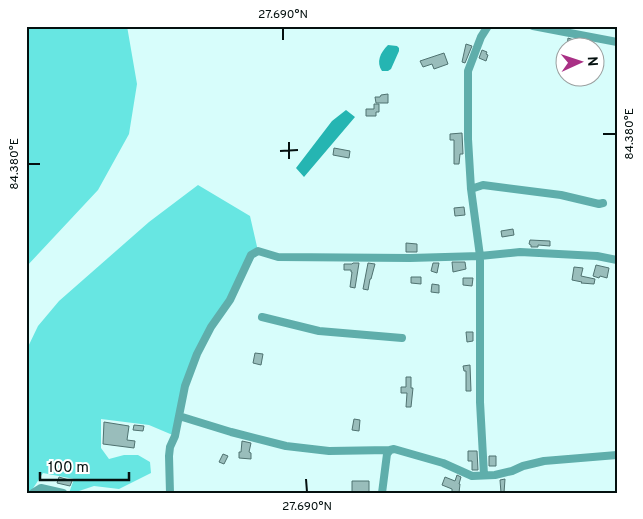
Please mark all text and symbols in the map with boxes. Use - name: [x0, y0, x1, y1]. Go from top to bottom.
- text: 27.690°N: [258, 7, 308, 23]
- north arrow: [556, 38, 606, 88]
- text: N: [583, 56, 600, 67]
- text: 84.380°E: [622, 108, 638, 160]
- text: 84.380°E: [7, 138, 23, 190]
- scale bar: [40, 449, 129, 481]
- text: 100 m: [48, 459, 89, 478]
- text: 27.690°N: [282, 499, 332, 515]

